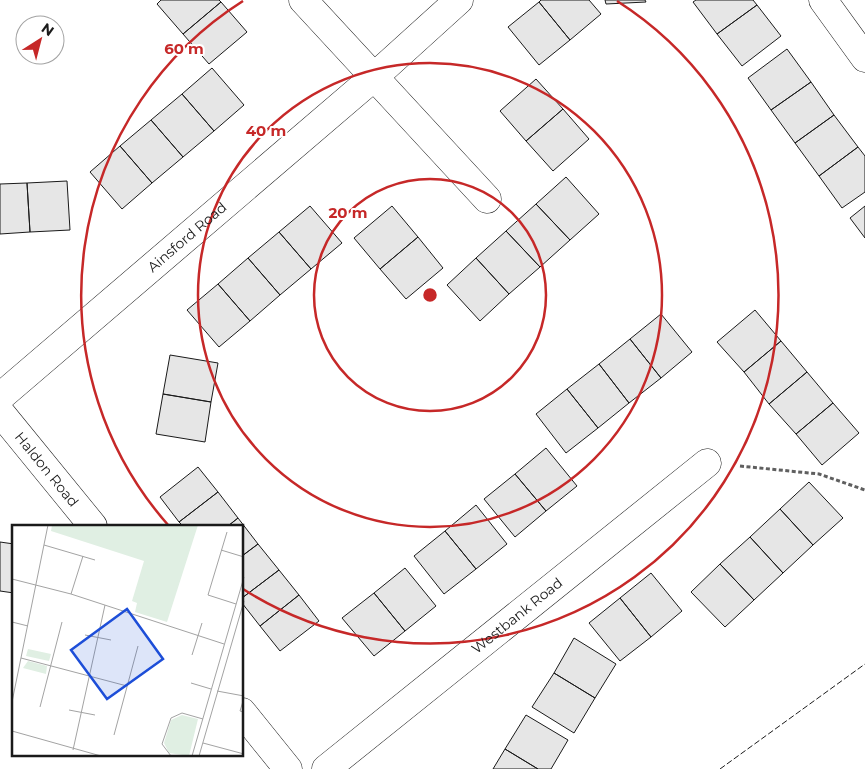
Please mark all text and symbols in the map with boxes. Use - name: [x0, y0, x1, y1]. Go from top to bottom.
- north arrow: [15, 15, 65, 65]
- text: N: [38, 19, 58, 40]
- text: 60 m: [164, 39, 204, 58]
- text: 40 m: [246, 121, 286, 140]
- street label: Ainsford Road: [144, 198, 230, 276]
- text: 20 m: [328, 203, 368, 222]
- centre of rings: [421, 286, 439, 304]
- street label: Haldon Road: [11, 428, 83, 510]
- inset map: [12, 525, 244, 756]
- street label: Westbank Road: [468, 574, 566, 658]

